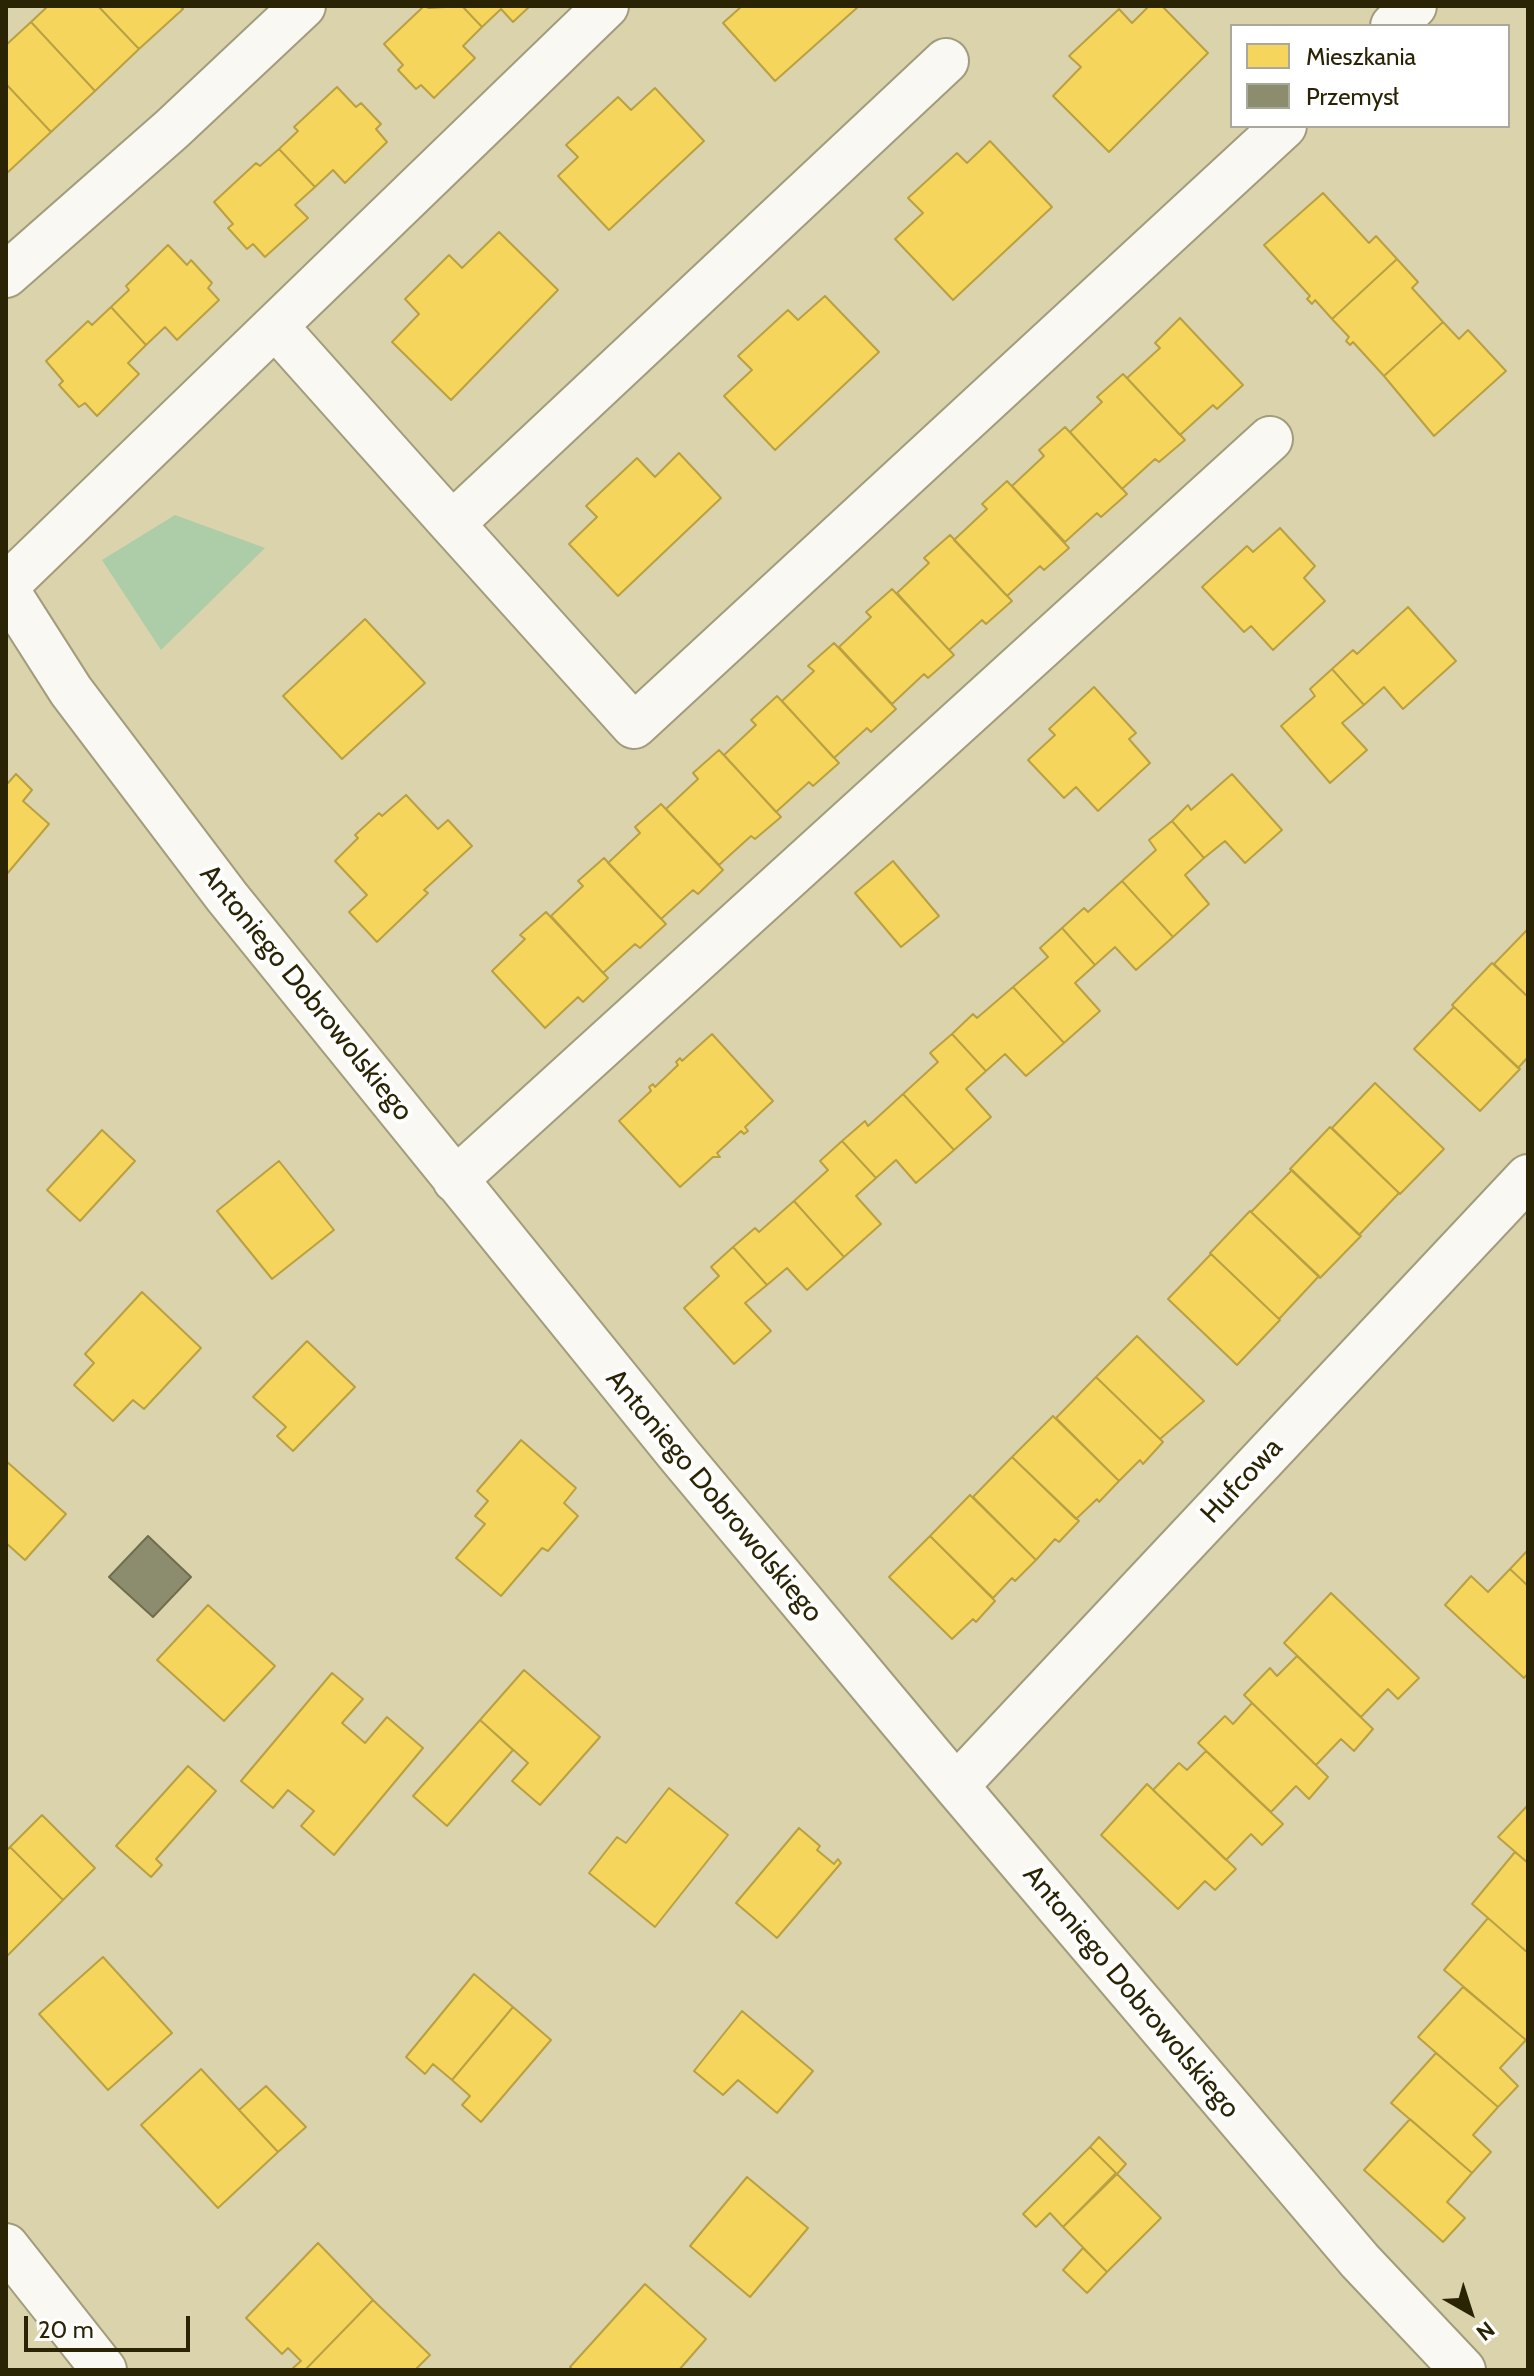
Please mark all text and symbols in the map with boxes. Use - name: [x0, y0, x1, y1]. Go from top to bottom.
- legend: [1230, 24, 1510, 128]
- text: Mieszkania: [1306, 42, 1416, 71]
- text: Przemysł: [1306, 82, 1399, 111]
- street label: Antoniego Dobrowolskiego: [192, 858, 420, 1128]
- street label: Antoniego Dobrowolskiego: [598, 1363, 830, 1629]
- street label: Hufcowa: [1194, 1431, 1290, 1531]
- street label: Antoniego Dobrowolskiego: [1015, 1859, 1247, 2125]
- north arrow: [1430, 2272, 1510, 2352]
- scale bar: [28, 2300, 194, 2350]
- text: 20 m: [38, 2315, 94, 2344]
- text: N: [1471, 2316, 1500, 2346]

